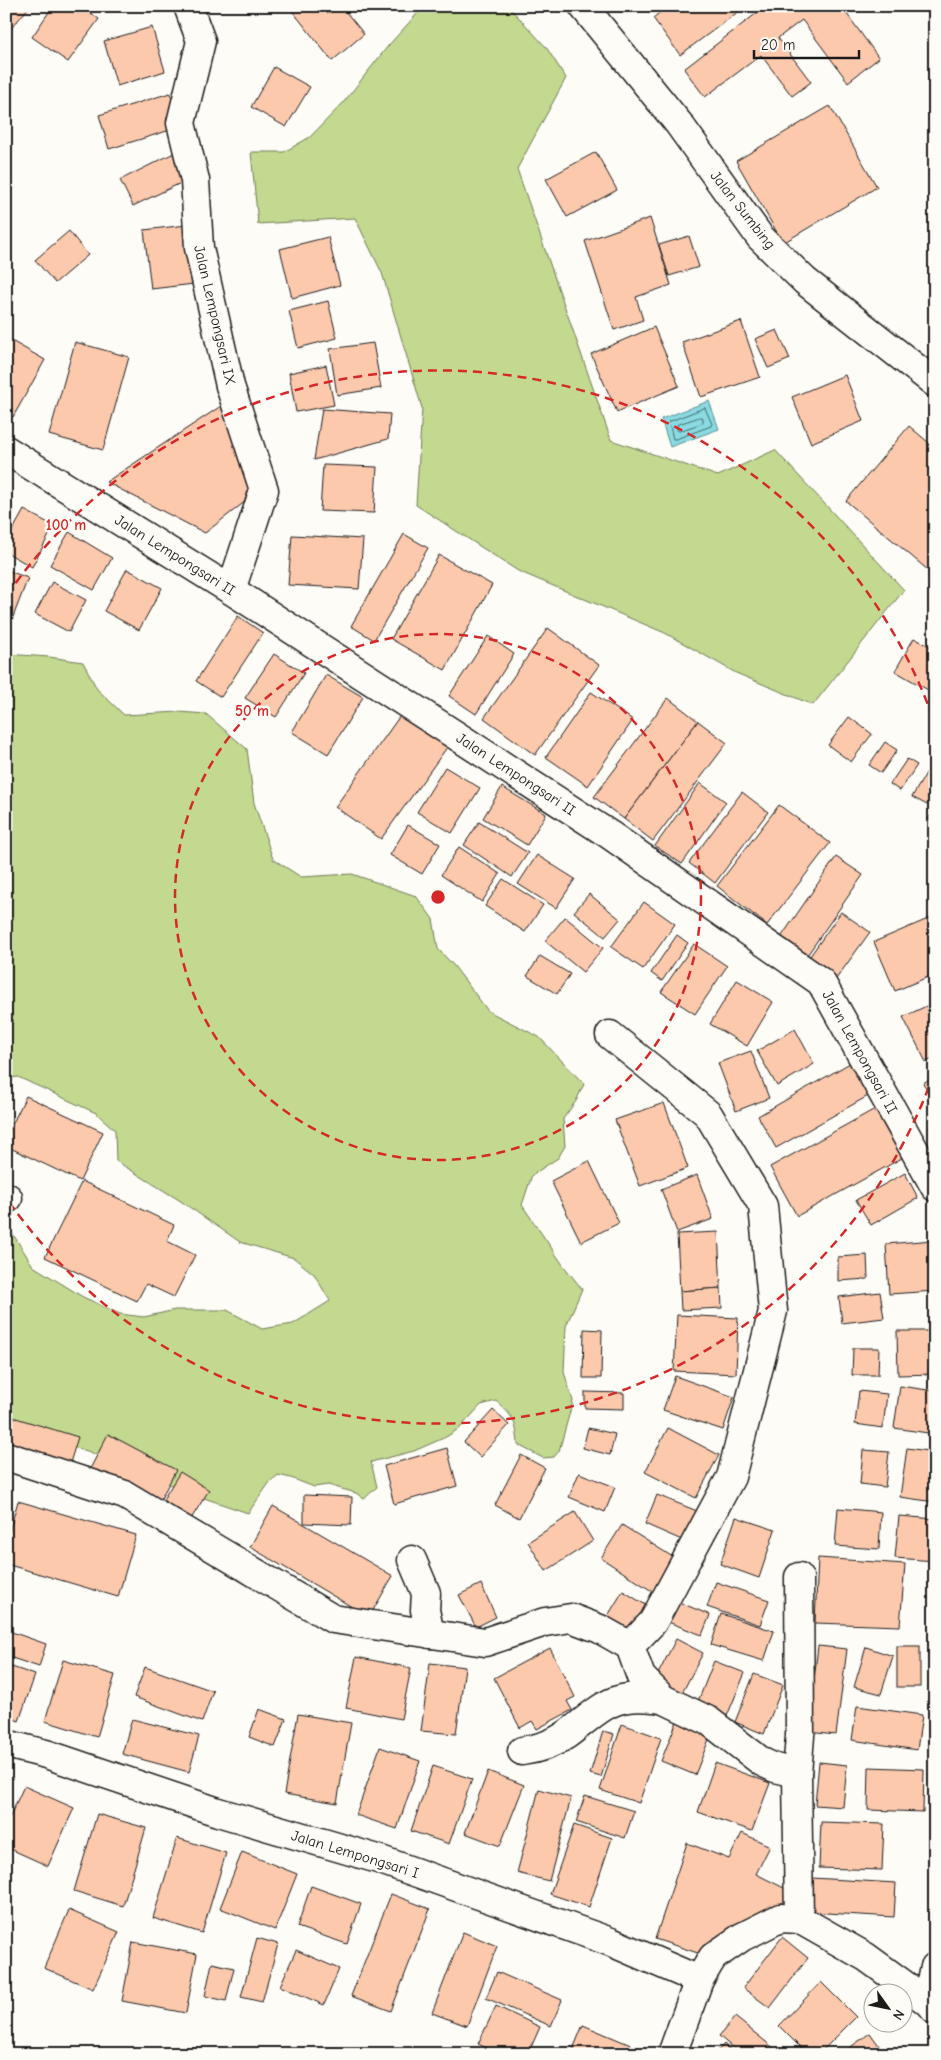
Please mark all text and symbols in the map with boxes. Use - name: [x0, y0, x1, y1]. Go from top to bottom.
- scale bar: [754, 28, 858, 60]
- text: 20 m: [761, 36, 795, 54]
- street label: Jalan Sumbing: [707, 167, 779, 253]
- street label: Jalan Lempongsari IX: [190, 243, 240, 387]
- street label: Jalan Lempongsari II: [112, 511, 239, 599]
- text: 100 m: [46, 516, 86, 534]
- text: 50 m: [235, 702, 269, 720]
- street label: Jalan Lempongsari II: [453, 729, 579, 819]
- centre of rings: [429, 888, 447, 906]
- street label: Jalan Lempongsari II: [819, 987, 901, 1117]
- street label: Jalan Lempongsari I: [289, 1826, 421, 1882]
- north arrow: [864, 1982, 914, 2032]
- text: N: [889, 2006, 908, 2023]

